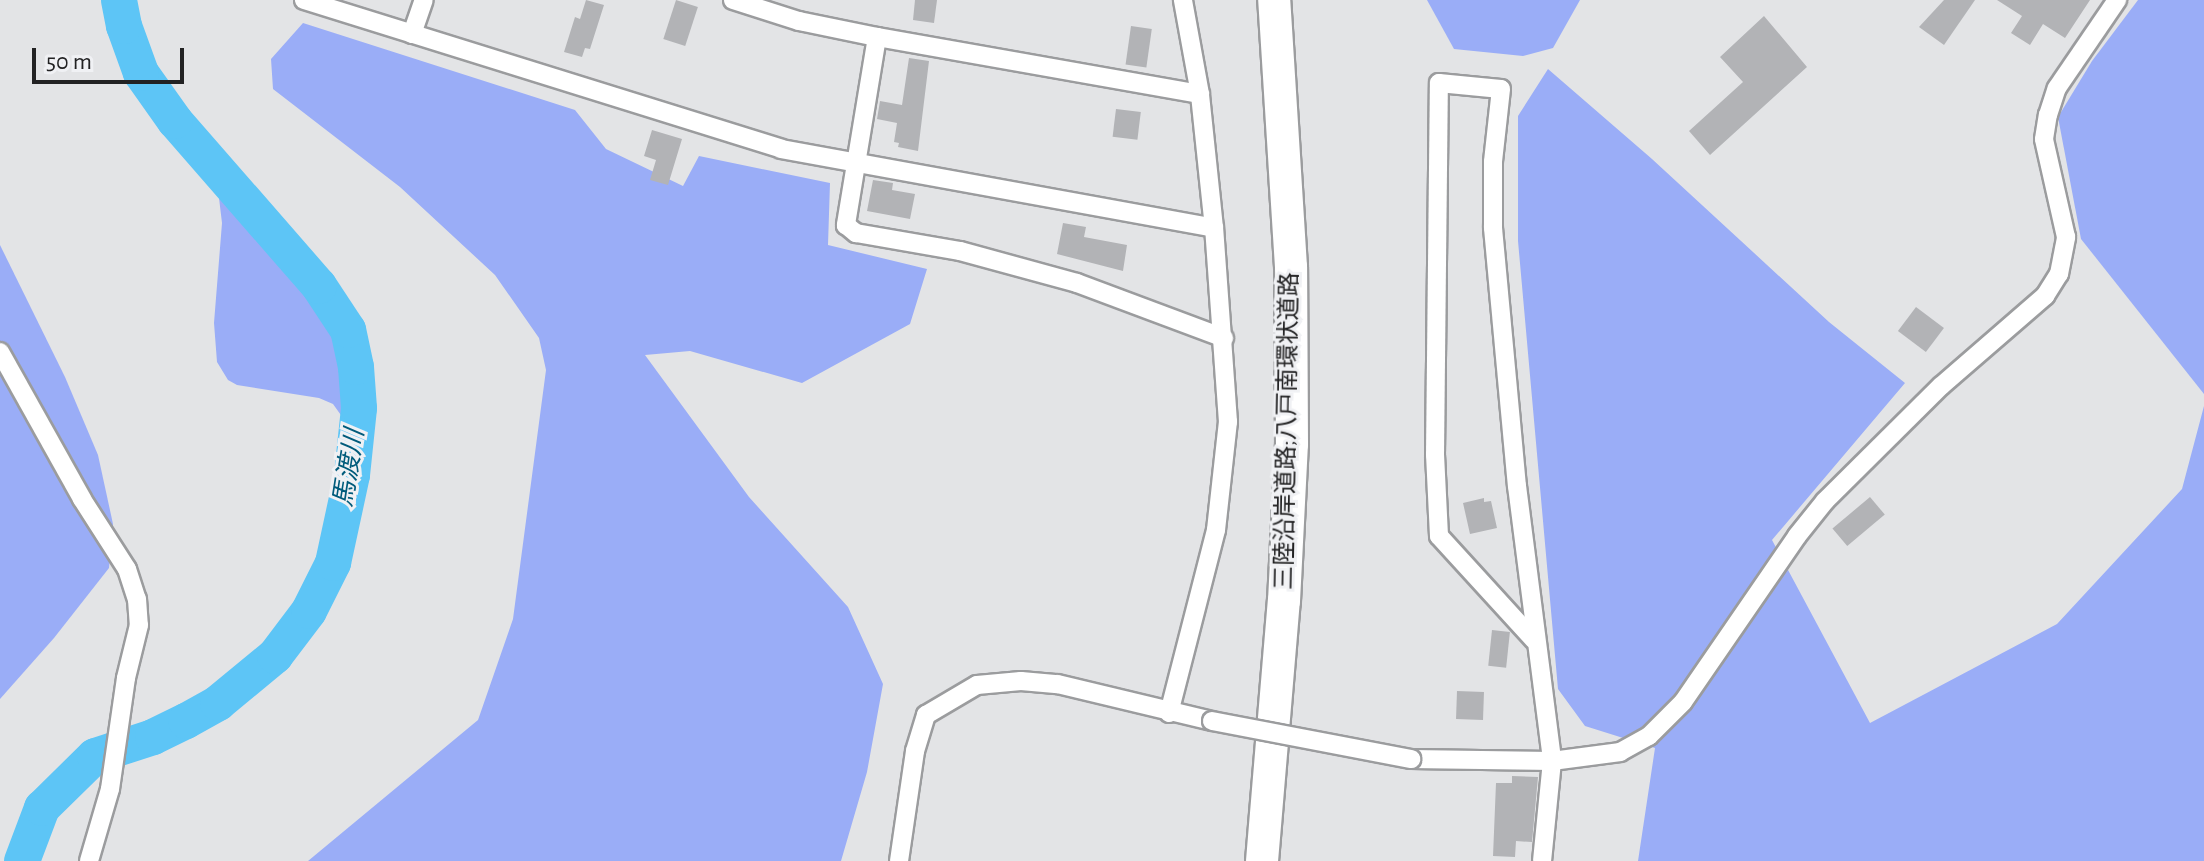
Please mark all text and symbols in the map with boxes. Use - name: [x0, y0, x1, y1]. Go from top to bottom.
- scale bar: [36, 32, 188, 82]
- text: 50 m: [46, 50, 92, 74]
- street label: 三陸沿岸道路;八戸南環状道路: [1271, 272, 1305, 590]
- water label: 馬渡川: [328, 427, 372, 509]

